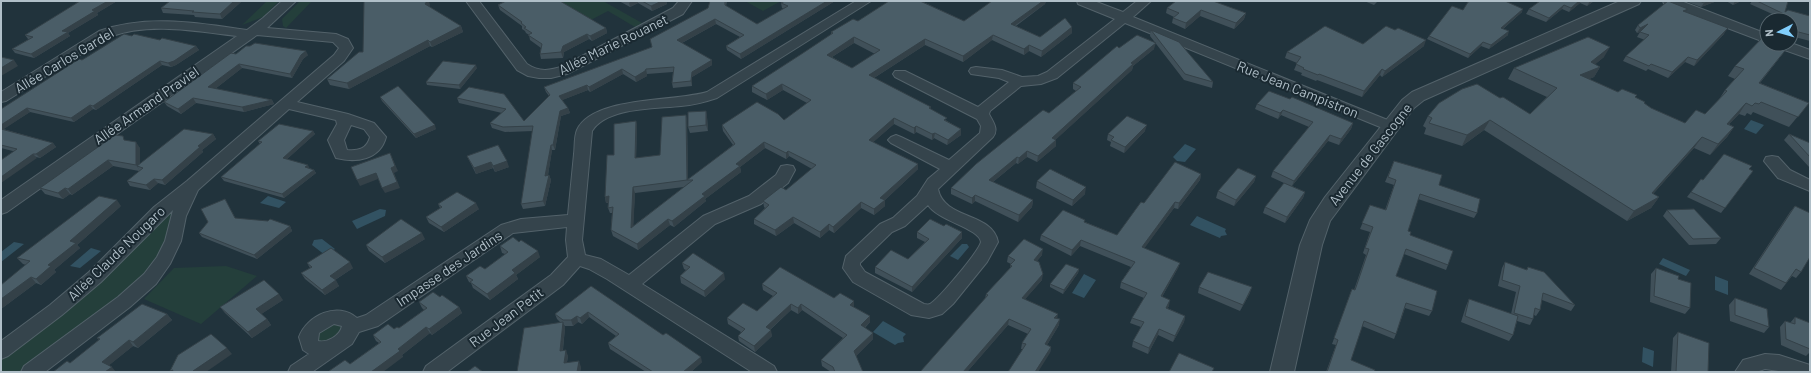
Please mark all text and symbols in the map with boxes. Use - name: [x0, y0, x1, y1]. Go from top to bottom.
- street label: Allée Marie Rouanet: [556, 10, 670, 78]
- north arrow: [1759, 12, 1799, 52]
- street label: Allée Carlos Gardel: [11, 24, 117, 96]
- text: N: [1762, 29, 1775, 37]
- street label: Rue Jean Campistron: [1235, 57, 1361, 121]
- street label: Allée Armand Praviel: [90, 62, 202, 148]
- street label: Avenue de Gascogne: [1325, 100, 1415, 208]
- street label: Allée Claude Nougaro: [64, 202, 168, 304]
- street label: Impasse des Jardins: [393, 226, 505, 310]
- street label: Rue Jean Petit: [466, 284, 546, 350]

